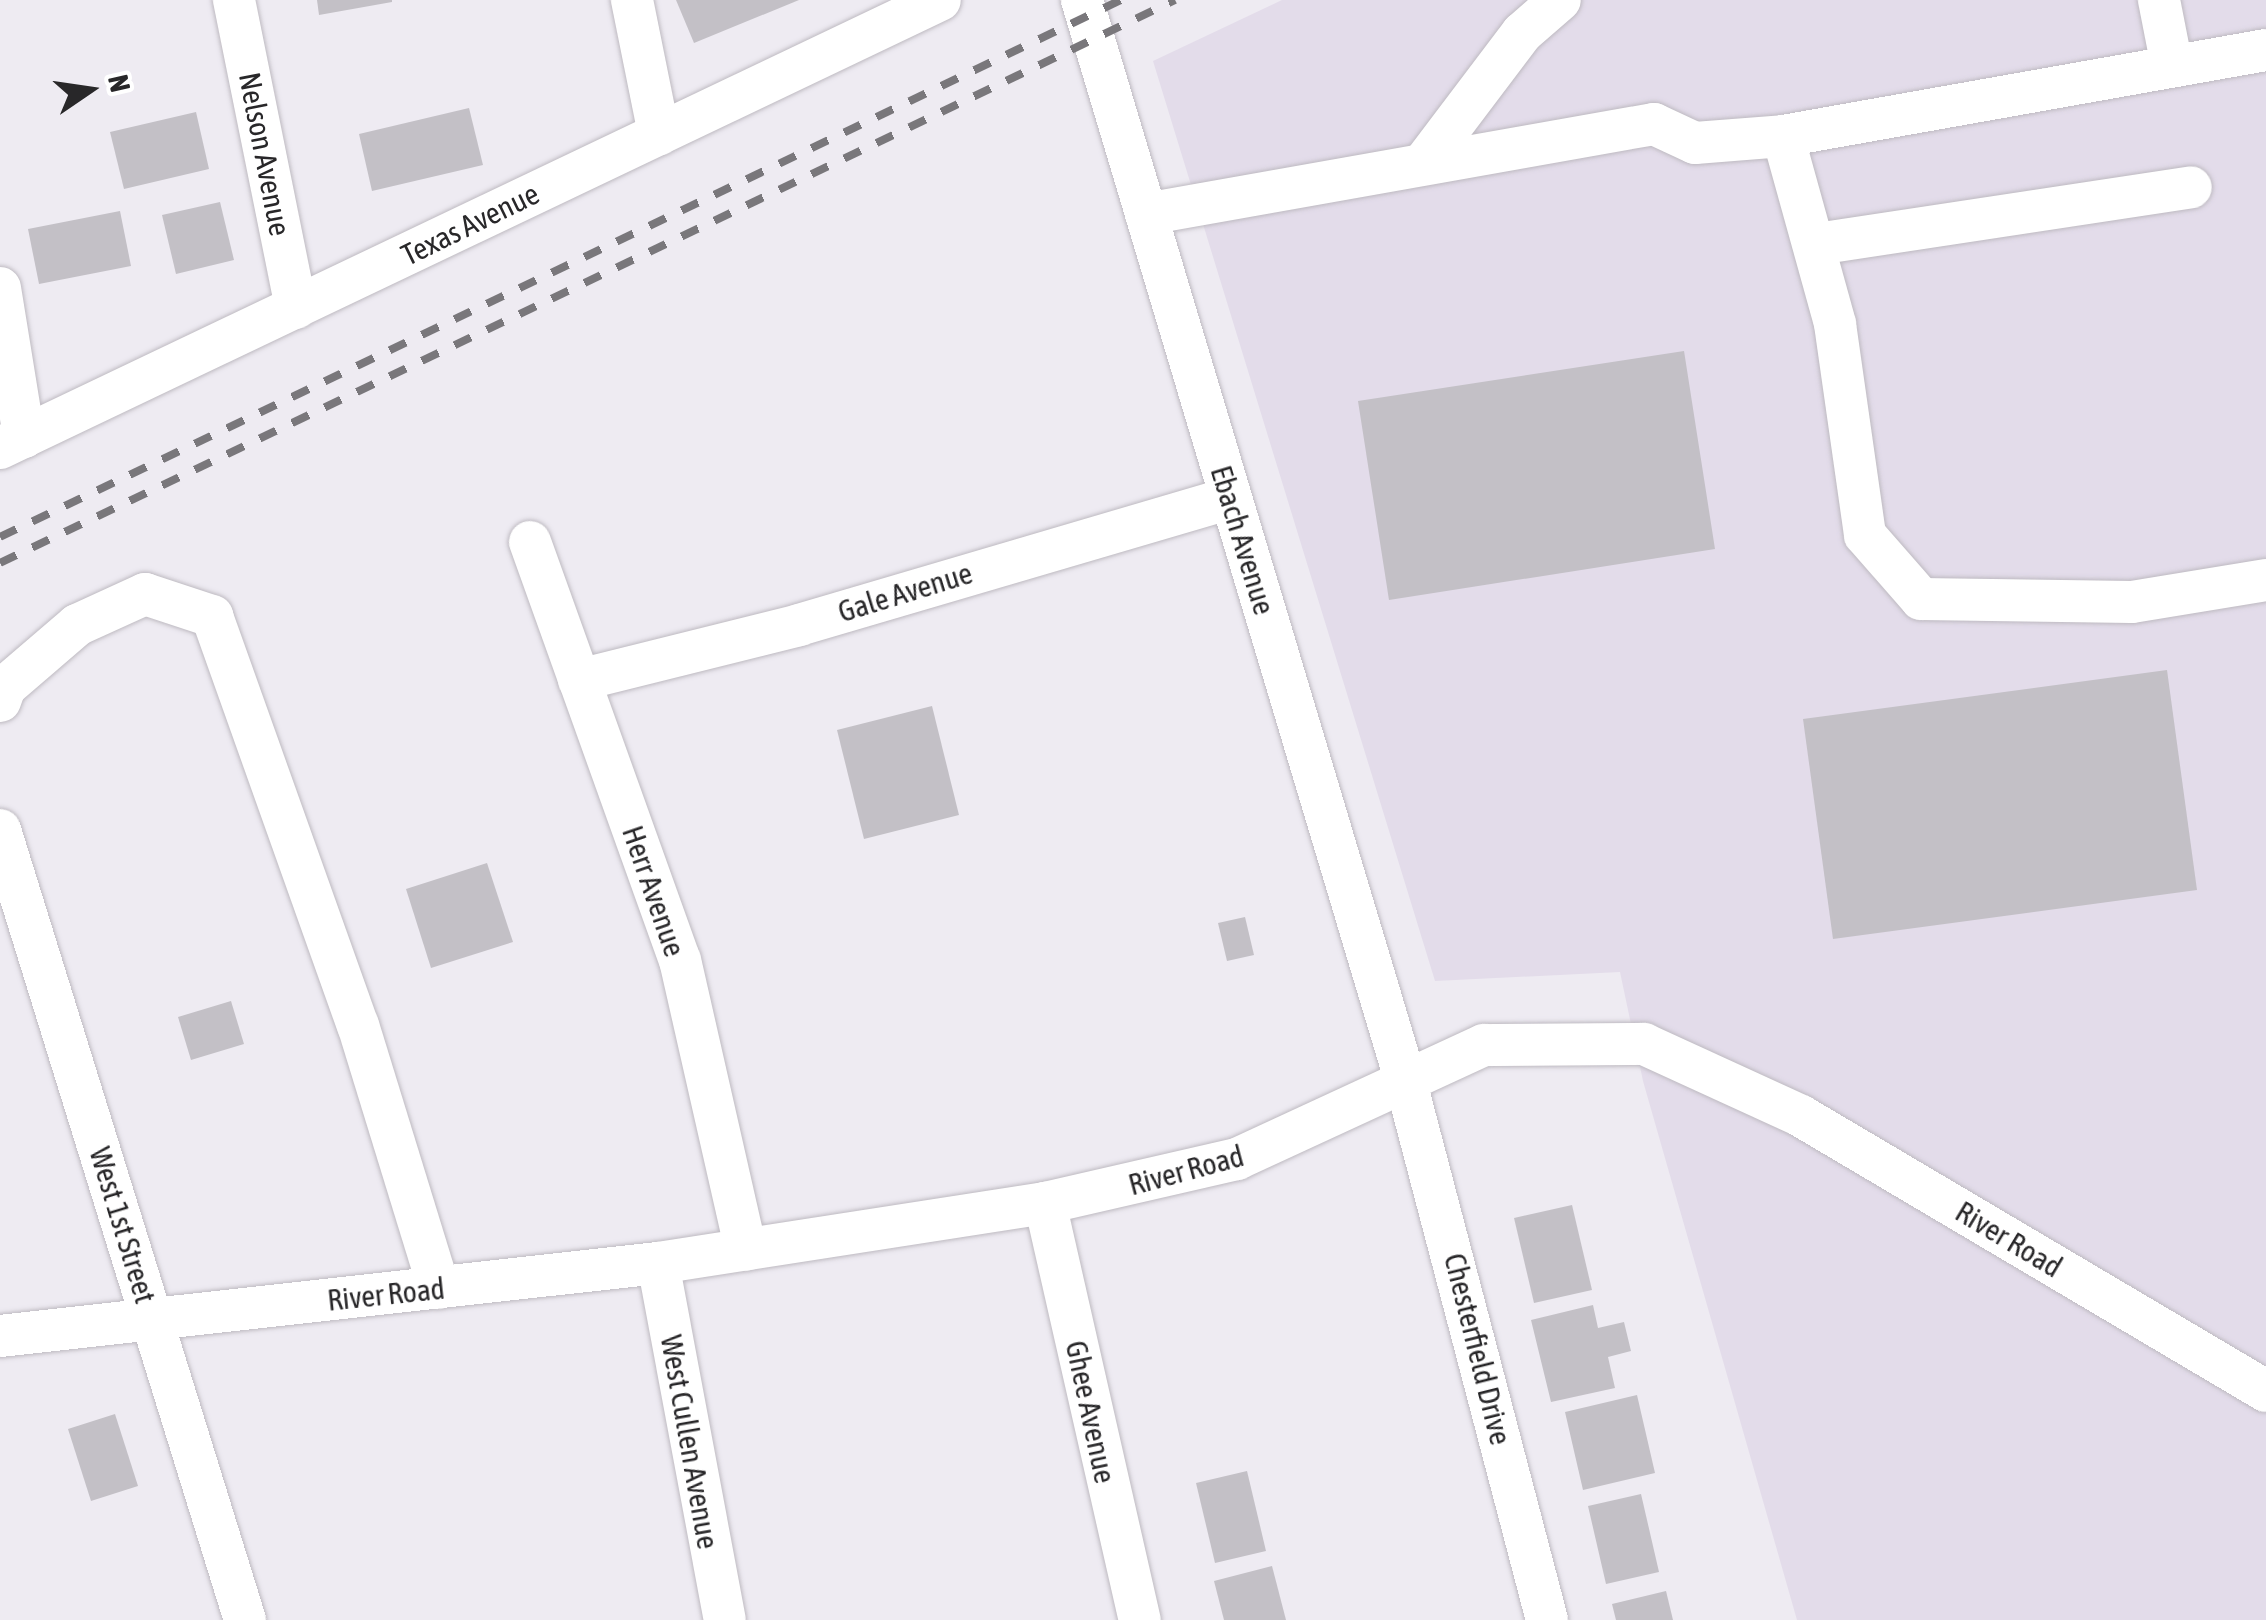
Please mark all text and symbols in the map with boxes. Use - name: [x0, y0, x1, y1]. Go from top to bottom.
- north arrow: [40, 40, 140, 140]
- street label: Nelson Avenue: [232, 69, 298, 239]
- text: N: [102, 72, 137, 95]
- street label: Texas Avenue: [395, 175, 545, 273]
- street label: Ebach Avenue: [1203, 461, 1283, 619]
- street label: Gale Avenue: [834, 555, 976, 629]
- street label: Herr Avenue: [615, 821, 693, 961]
- street label: River Road: [1124, 1137, 1248, 1203]
- street label: West 1st Street: [82, 1143, 164, 1307]
- street label: River Road: [1949, 1193, 2069, 1285]
- street label: Chesterfield Drive: [1437, 1250, 1519, 1448]
- street label: River Road: [326, 1270, 446, 1318]
- street label: West Cullen Avenue: [653, 1332, 727, 1552]
- street label: Ghee Avenue: [1058, 1337, 1124, 1487]

